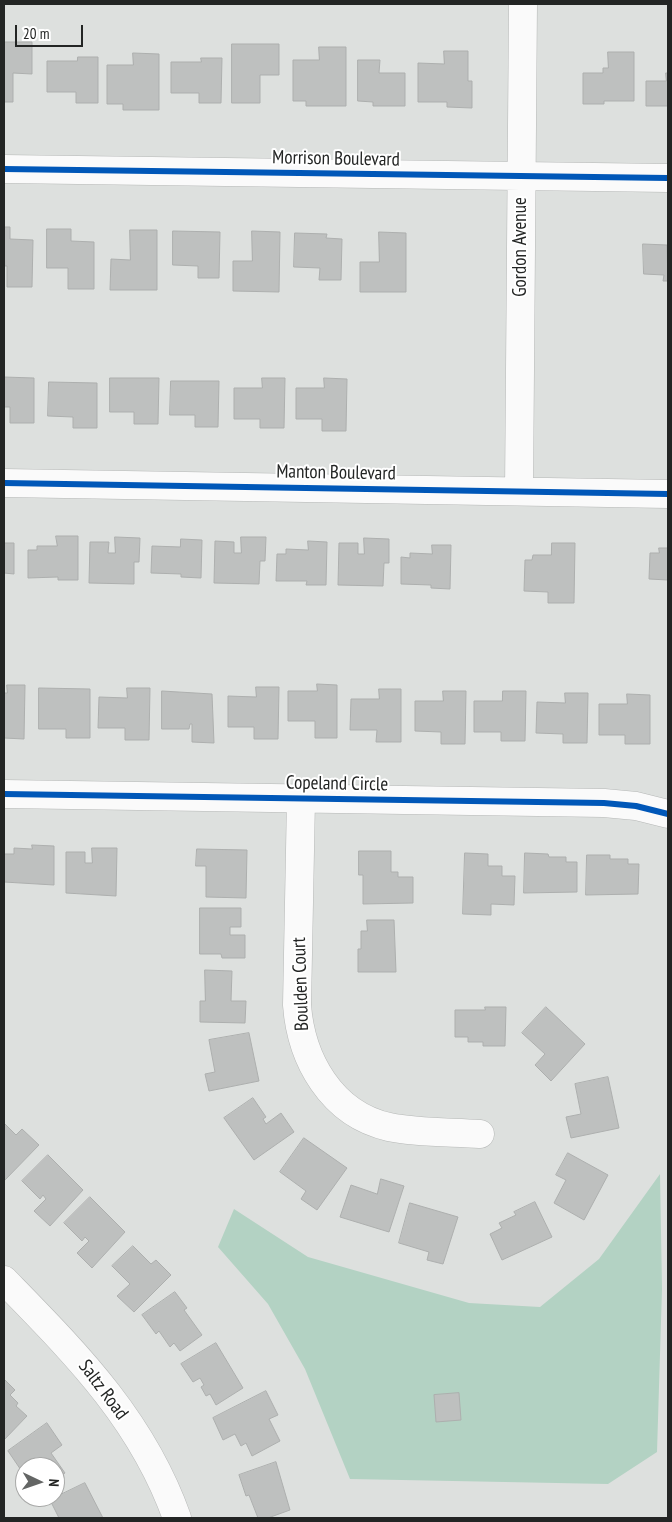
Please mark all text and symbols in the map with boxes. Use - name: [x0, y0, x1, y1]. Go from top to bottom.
- scale bar: [18, 15, 85, 47]
- text: 20 m: [23, 24, 49, 43]
- street label: Morrison Boulevard: [272, 146, 400, 172]
- street label: Gordon Avenue: [510, 197, 532, 297]
- street label: Manton Boulevard: [276, 461, 396, 485]
- street label: Copeland Circle: [286, 772, 388, 796]
- street label: Boulden Court: [288, 937, 314, 1031]
- street label: Saltz Road: [73, 1356, 133, 1424]
- north arrow: [15, 1457, 65, 1507]
- text: N: [45, 1478, 63, 1487]

